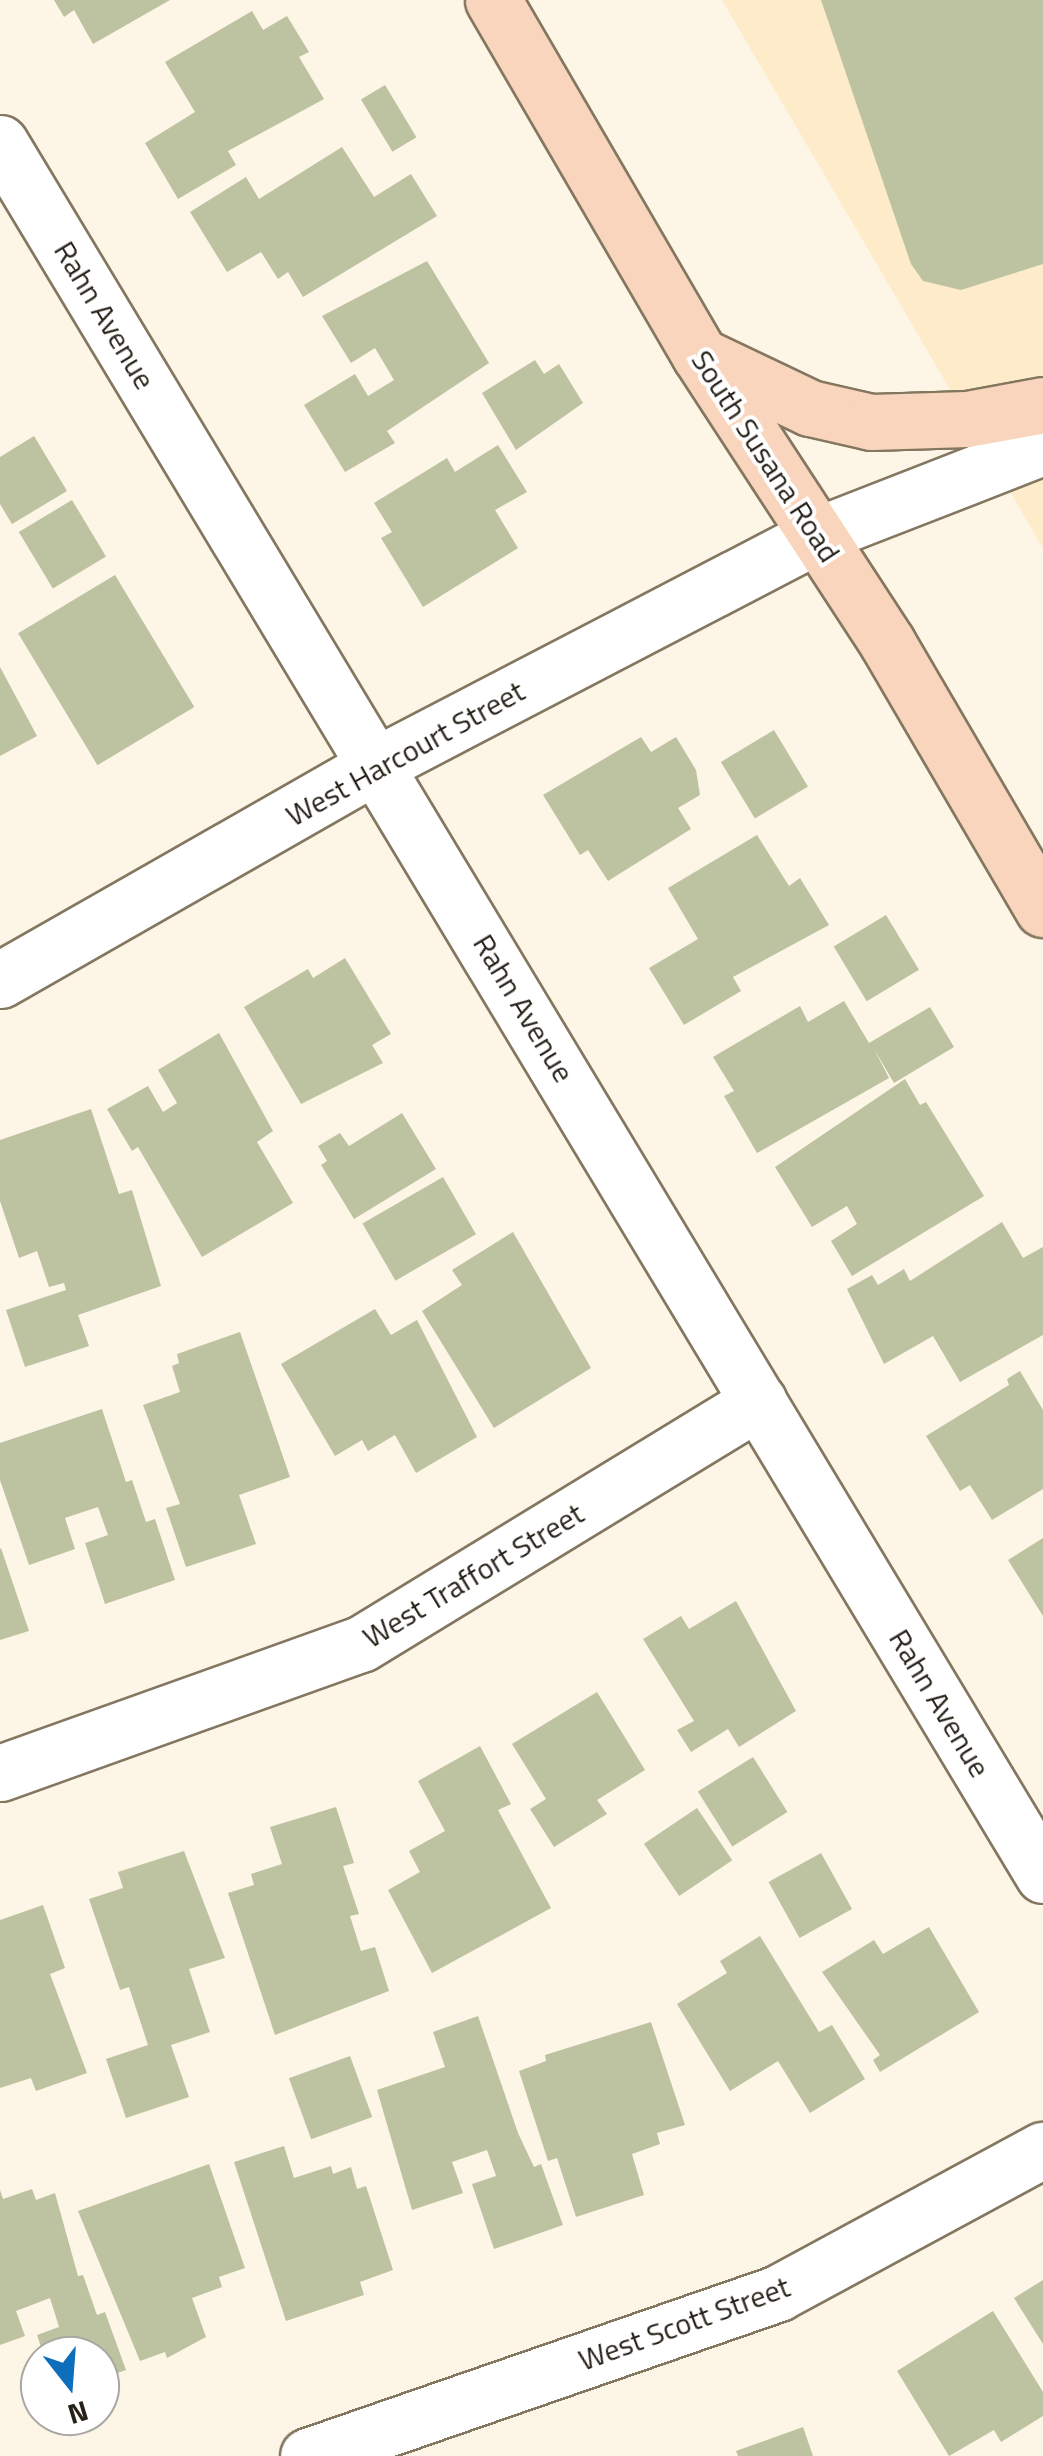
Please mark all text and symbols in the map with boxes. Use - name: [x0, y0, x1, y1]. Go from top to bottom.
- street label: Rahn Avenue: [47, 235, 163, 395]
- street label: South Susana Road: [684, 343, 848, 569]
- street label: West Harcourt Street: [279, 673, 531, 833]
- street label: Rahn Avenue: [466, 928, 582, 1088]
- street label: West Traffort Street: [356, 1495, 590, 1655]
- street label: Rahn Avenue: [882, 1623, 998, 1783]
- street label: West Scott Street: [573, 2268, 795, 2378]
- north arrow: [20, 2336, 120, 2436]
- text: N: [63, 2390, 94, 2437]

